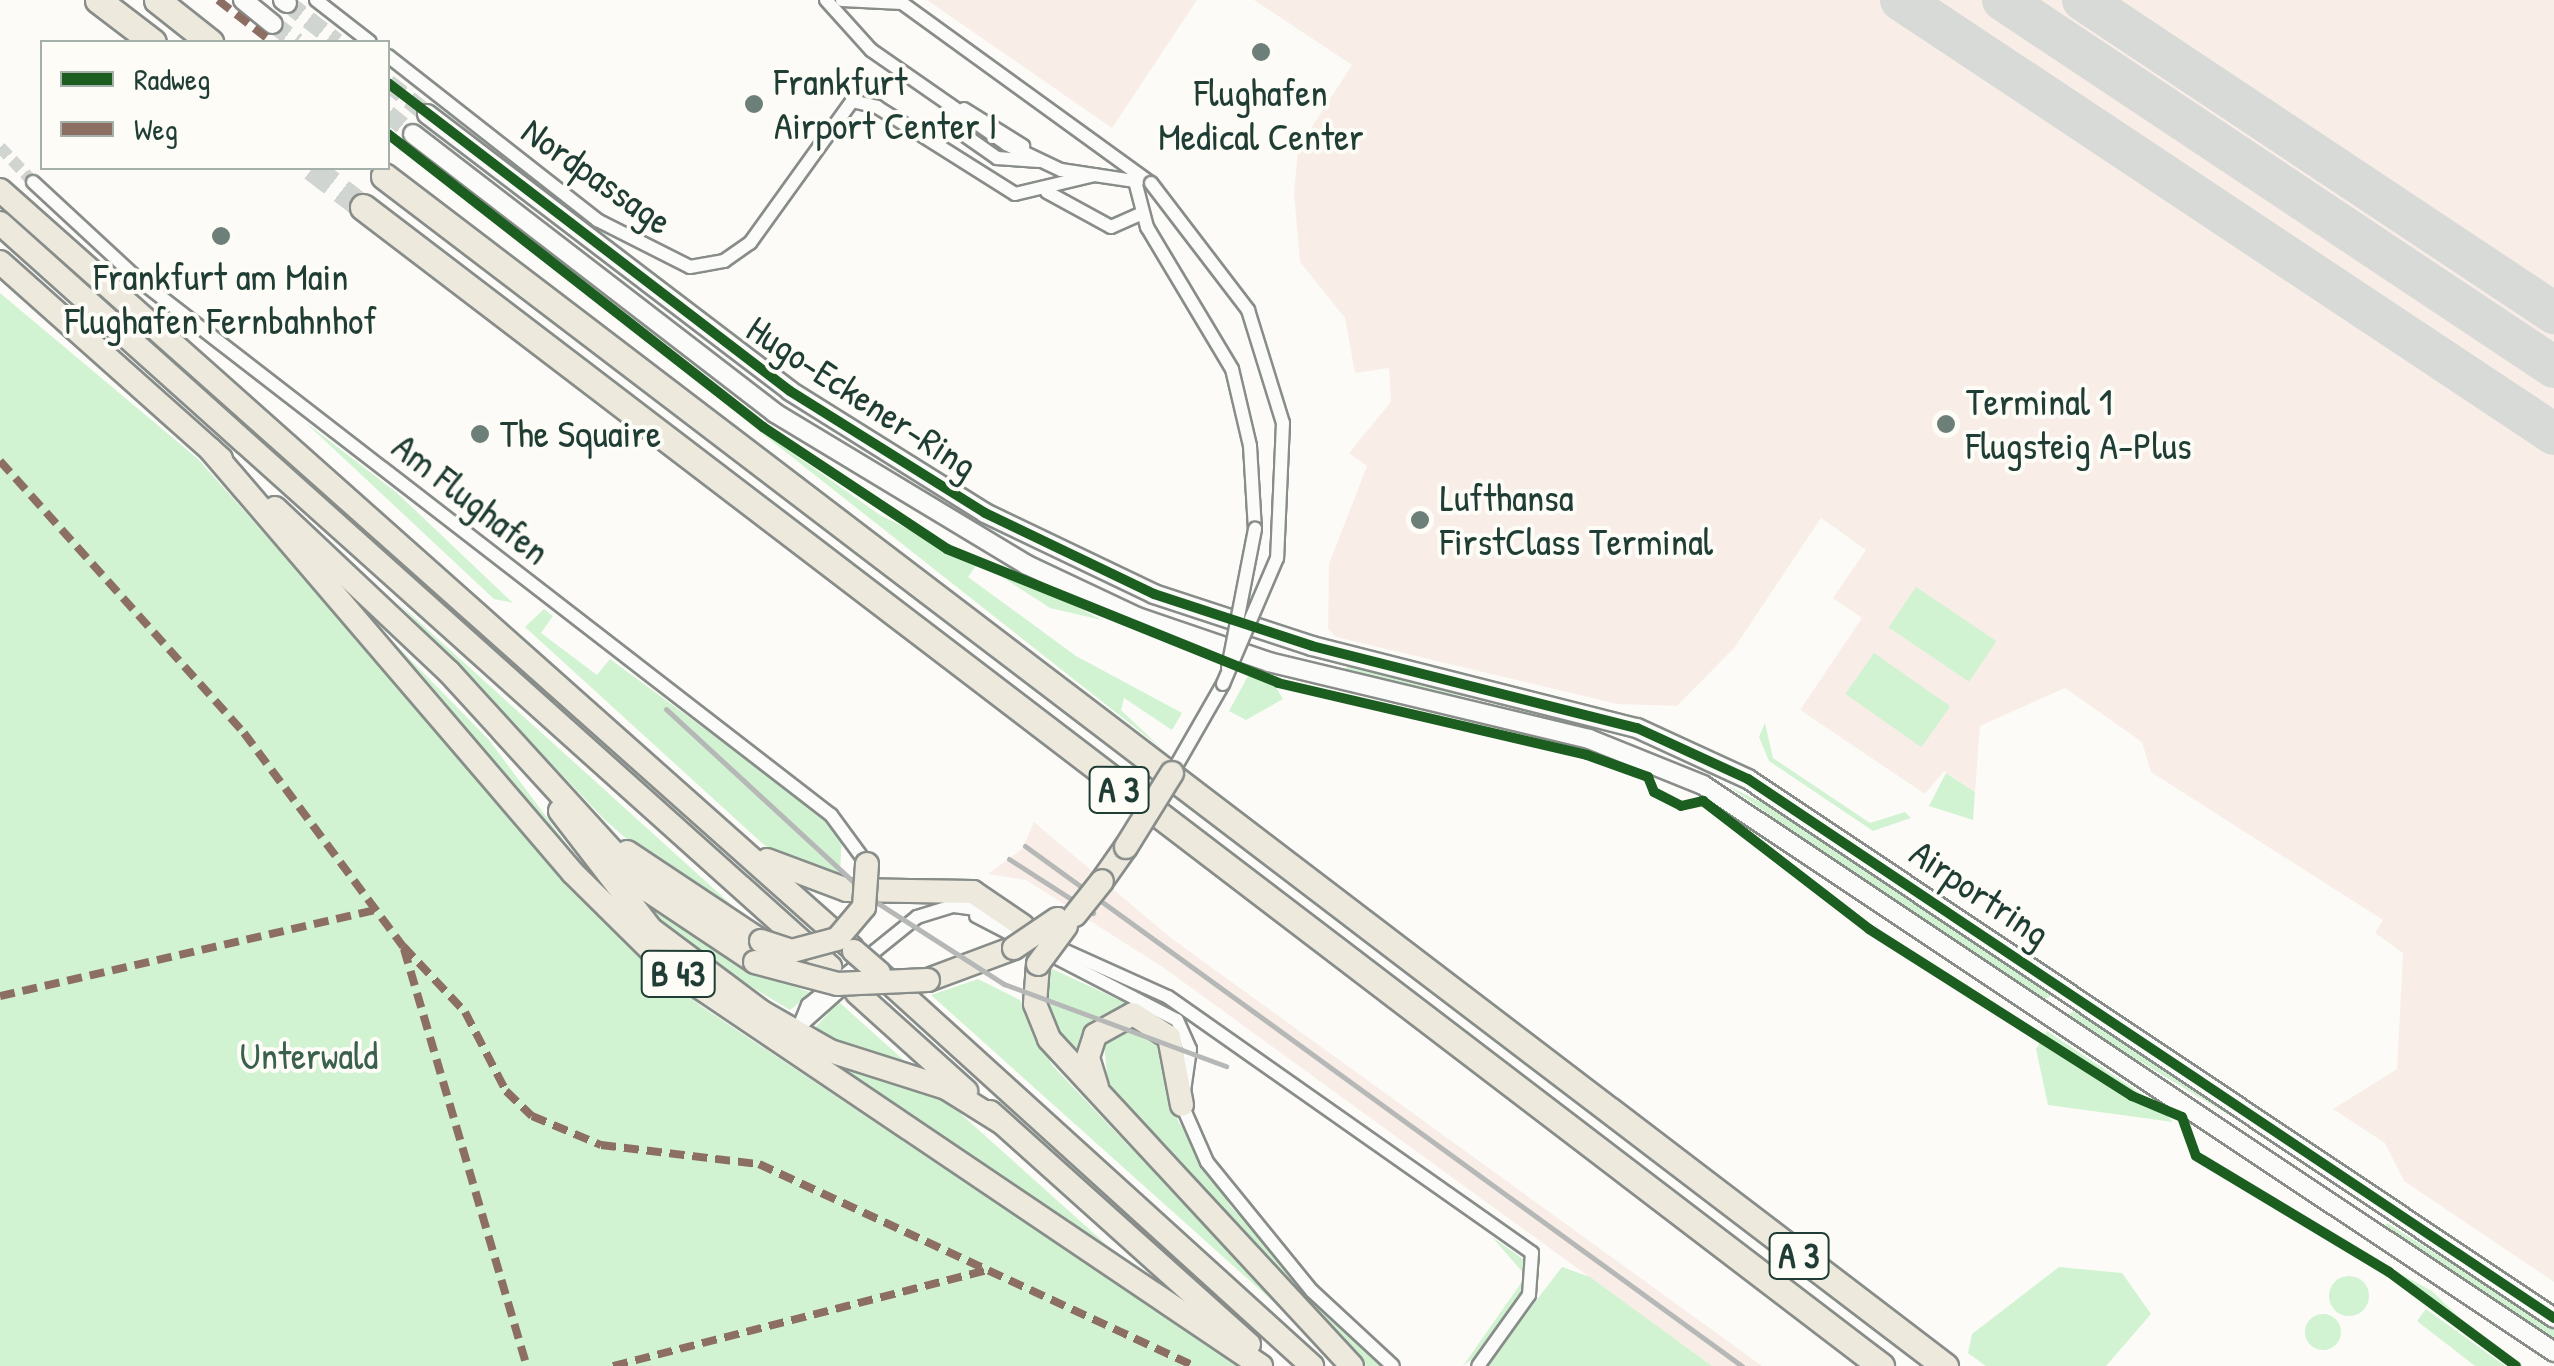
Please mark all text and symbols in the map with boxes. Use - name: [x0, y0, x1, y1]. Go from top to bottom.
- marker: Flughafen Medical Center: [1248, 39, 1274, 65]
- legend: [40, 40, 390, 170]
- text: Radweg: [134, 59, 210, 99]
- place label: Frankfurt Airport Center I: [774, 59, 997, 148]
- place label: Flughafen Medical Center: [1158, 70, 1364, 160]
- marker: Frankfurt Airport Center I: [743, 93, 765, 115]
- street label: Nordpassage: [513, 108, 681, 244]
- text: Weg: [134, 109, 178, 149]
- marker: Frankfurt am Main Flughafen Fernbahnhof: [208, 223, 234, 249]
- place label: Frankfurt am Main Flughafen Fernbahnhof: [65, 254, 377, 343]
- street label: Hugo-Eckener-Ring: [738, 306, 986, 488]
- place label: Terminal 1 Flugsteig A-Plus: [1966, 379, 2192, 468]
- place label: The Squaire: [500, 411, 661, 457]
- marker: Terminal 1 Flugsteig A-Plus: [1935, 413, 1957, 435]
- marker: The Squaire: [469, 423, 491, 445]
- street label: Am Flughafen: [384, 424, 558, 574]
- place label: Lufthansa FirstClass Terminal: [1440, 475, 1713, 564]
- marker: Lufthansa FirstClass Terminal: [1409, 509, 1431, 531]
- road number: A 3: [1086, 760, 1152, 820]
- street label: Airportring: [1902, 830, 2058, 956]
- road number: B 43: [640, 944, 716, 1004]
- park label: Unterwald: [240, 1033, 378, 1079]
- road number: A 3: [1766, 1226, 1832, 1286]

